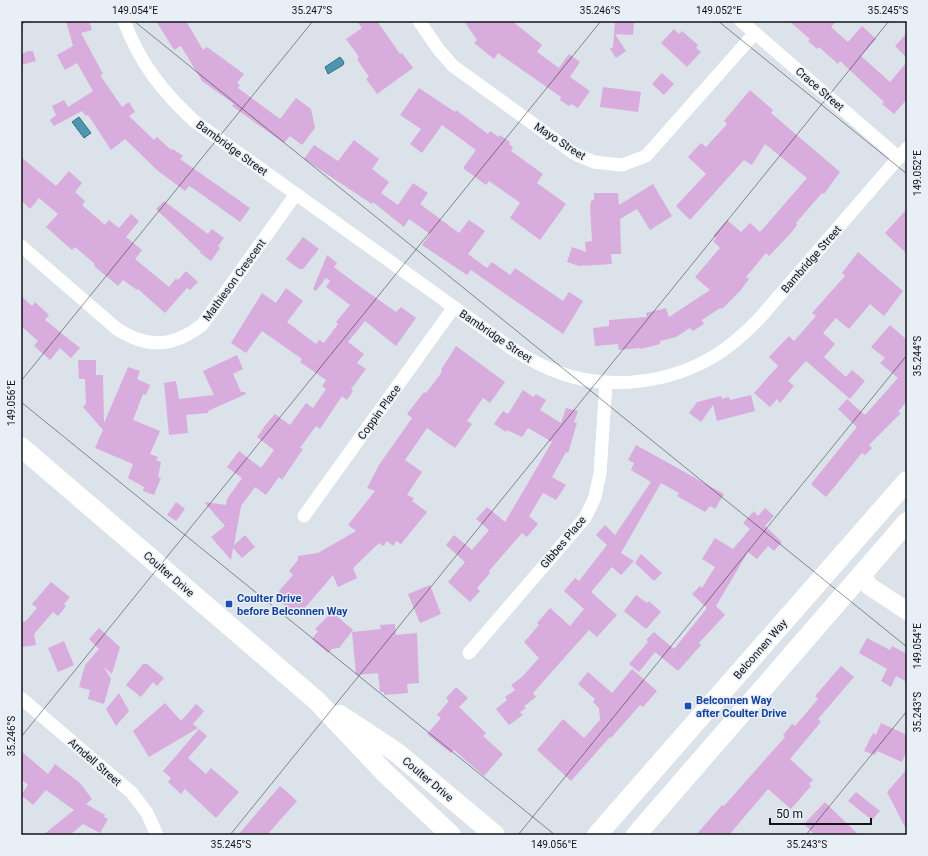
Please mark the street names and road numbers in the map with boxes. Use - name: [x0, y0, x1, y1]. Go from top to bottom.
- street label: Crace Street: [793, 65, 847, 114]
- street label: Bambridge Street: [193, 118, 270, 179]
- street label: Mayo Street: [532, 120, 588, 163]
- street label: Bambridge Street: [779, 223, 844, 296]
- street label: Mathieson Crescent: [200, 236, 269, 324]
- street label: Bambridge Street: [457, 307, 535, 366]
- street label: Coppin Place: [355, 382, 404, 442]
- street label: Gibbes Place: [538, 514, 589, 571]
- street label: Coulter Drive: [141, 549, 197, 600]
- street label: Belconnen Way: [731, 616, 790, 682]
- street label: Arndell Street: [65, 736, 124, 789]
- street label: Coulter Drive: [399, 754, 456, 805]

